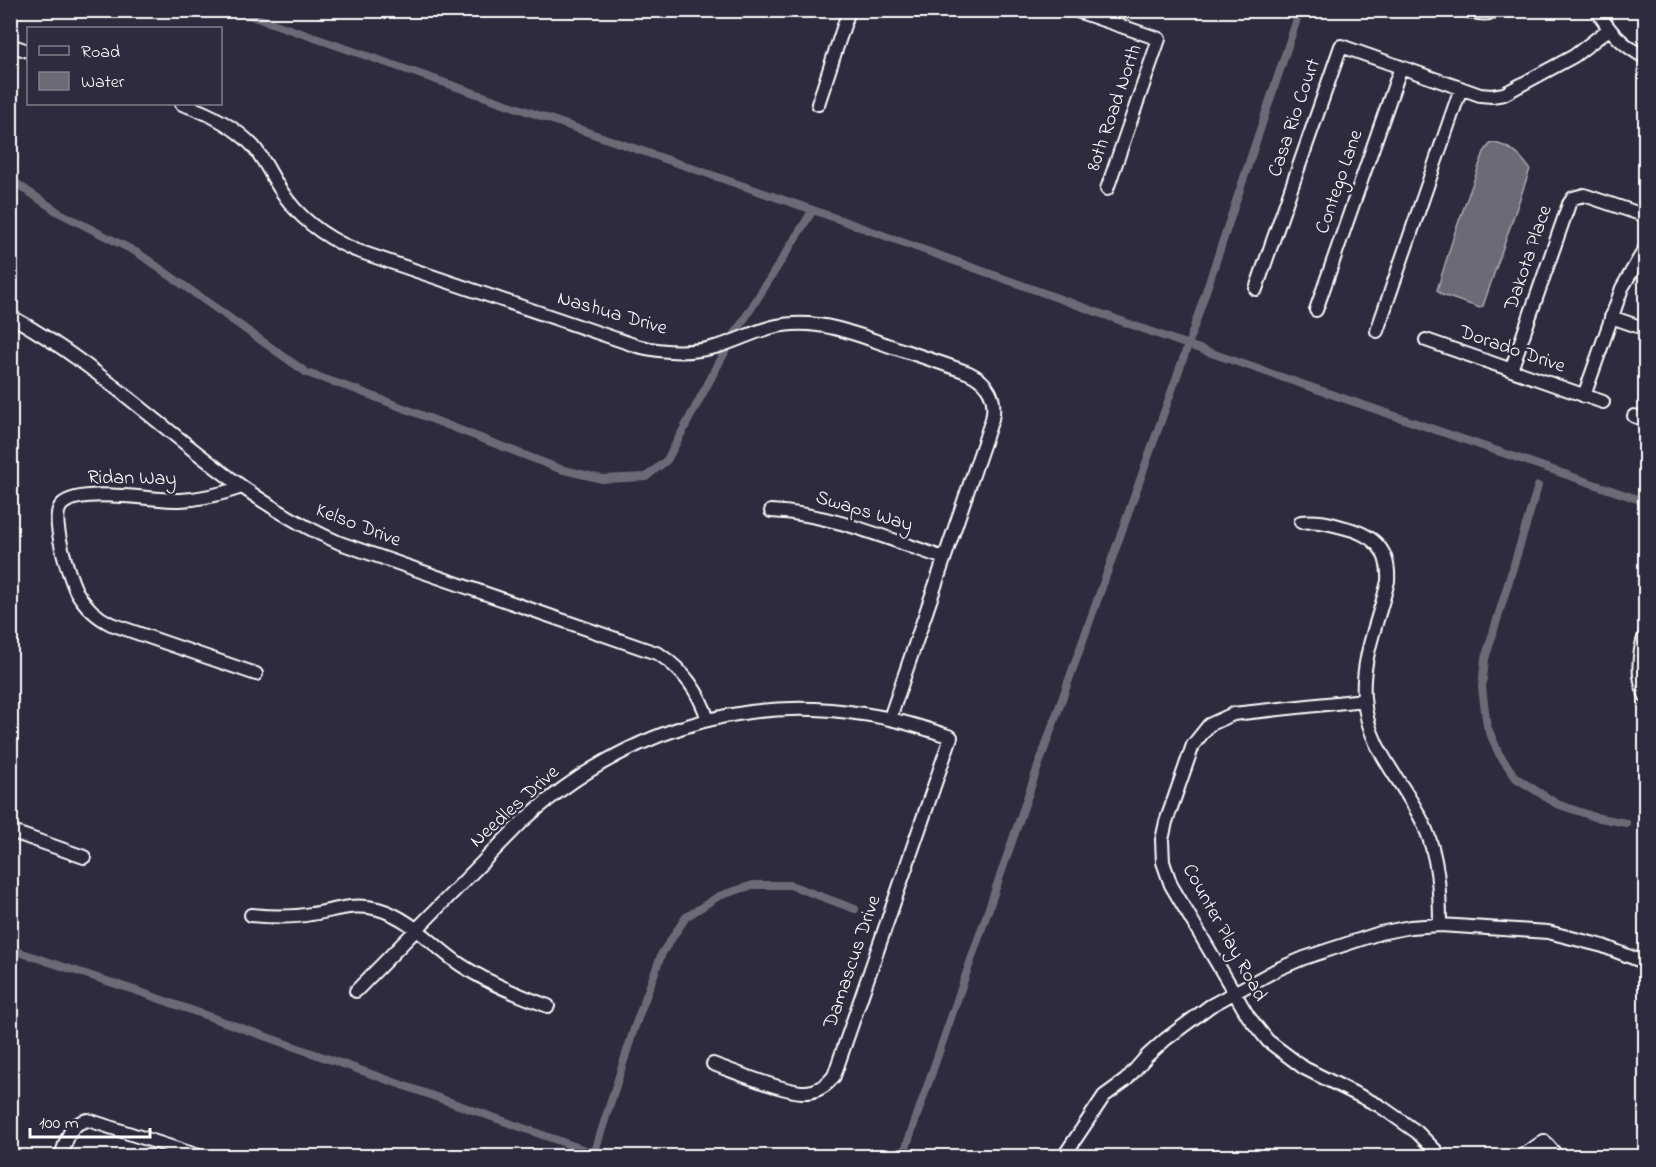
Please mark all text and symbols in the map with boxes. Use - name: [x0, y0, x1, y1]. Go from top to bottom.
- legend: [27, 27, 222, 105]
- text: Road: [81, 40, 120, 66]
- street label: 80th Road North: [1080, 41, 1150, 175]
- street label: Casa Rio Court: [1261, 55, 1329, 181]
- text: Water: [81, 70, 125, 96]
- street label: Contego Lane: [1309, 126, 1372, 238]
- street label: Dakota Place: [1497, 201, 1561, 315]
- street label: Nashua Drive: [554, 284, 670, 344]
- street label: Dorado Drive: [1454, 318, 1569, 382]
- street label: Ridan Way: [87, 464, 177, 494]
- street label: Swaps Way: [812, 483, 916, 541]
- street label: Kelso Drive: [311, 496, 405, 556]
- street label: Needles Drive: [464, 759, 566, 855]
- street label: Counter Play Road: [1174, 859, 1274, 1007]
- street label: Damascus Drive: [816, 891, 889, 1033]
- scale bar: [30, 1101, 150, 1139]
- text: 100 m: [39, 1111, 79, 1137]

